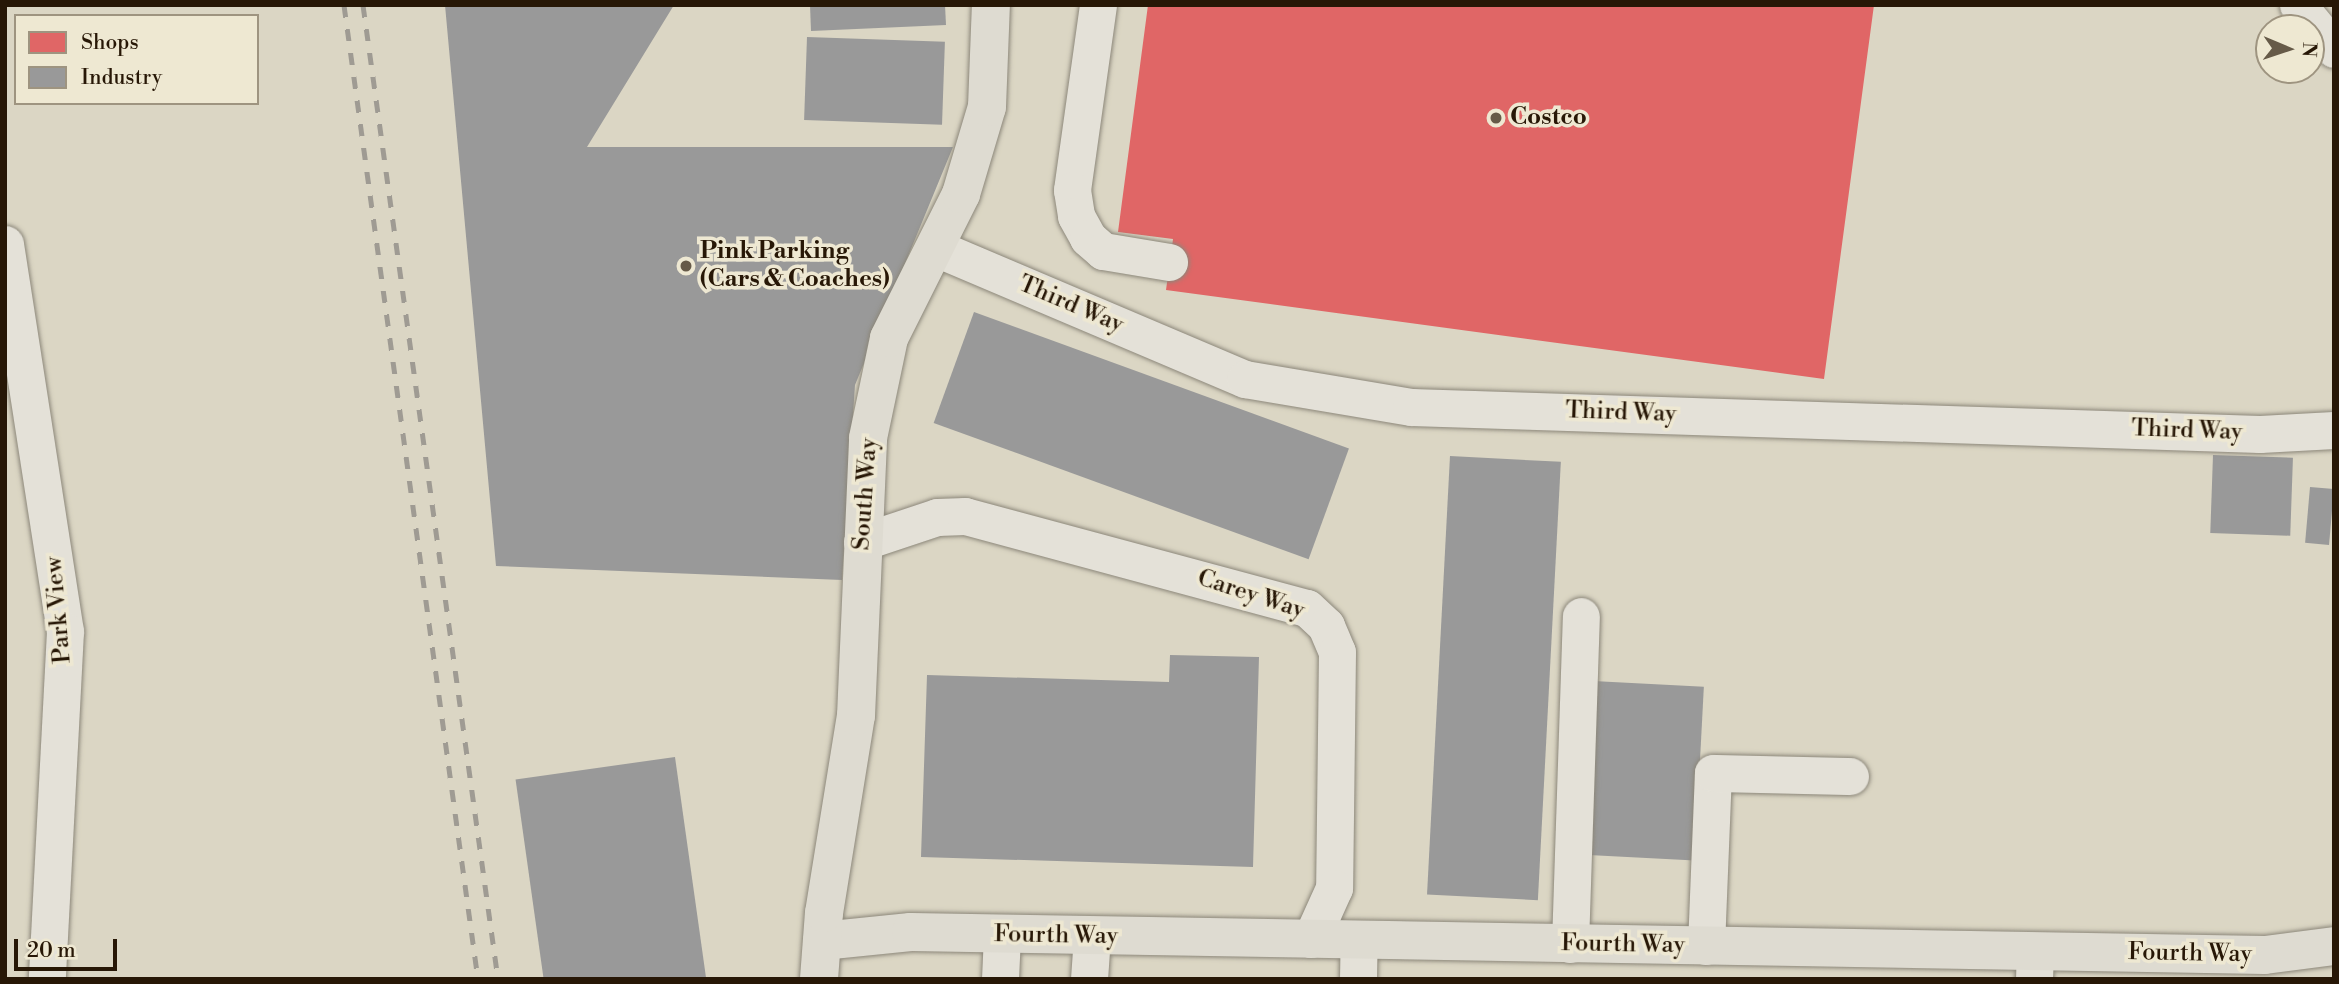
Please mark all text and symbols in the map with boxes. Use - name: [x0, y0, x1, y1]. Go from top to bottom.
- legend: [14, 14, 259, 105]
- north arrow: [2255, 14, 2325, 84]
- text: Shops: [81, 30, 139, 56]
- text: N: [2297, 42, 2321, 58]
- text: Industry: [81, 65, 162, 91]
- place label: Costco: [1510, 104, 1587, 132]
- marker: Costco: [1488, 110, 1504, 126]
- place label: Pink Parking (Cars & Coaches): [700, 238, 890, 294]
- marker: Pink Parking (Cars & Coaches): [678, 258, 694, 274]
- street label: Third Way: [1014, 270, 1128, 340]
- street label: Third Way: [1565, 397, 1677, 429]
- street label: Third Way: [2131, 415, 2243, 447]
- street label: South Way: [848, 437, 884, 551]
- street label: Park View: [40, 555, 78, 665]
- street label: Carey Way: [1194, 564, 1308, 626]
- street label: Fourth Way: [994, 921, 1118, 951]
- scale bar: [18, 925, 121, 969]
- street label: Fourth Way: [1561, 930, 1685, 960]
- text: 20 m: [27, 938, 76, 964]
- street label: Fourth Way: [2128, 939, 2252, 969]

